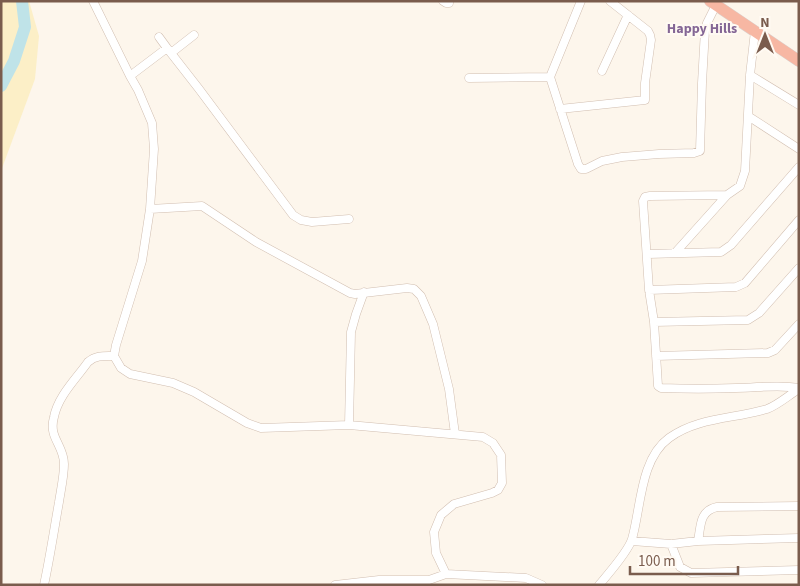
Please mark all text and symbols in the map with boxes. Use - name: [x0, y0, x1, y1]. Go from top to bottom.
- north arrow: [740, 10, 790, 60]
- text: N: [760, 13, 770, 33]
- district label: Happy Hills: [667, 19, 737, 39]
- scale bar: [630, 544, 738, 576]
- text: 100 m: [638, 551, 676, 572]

